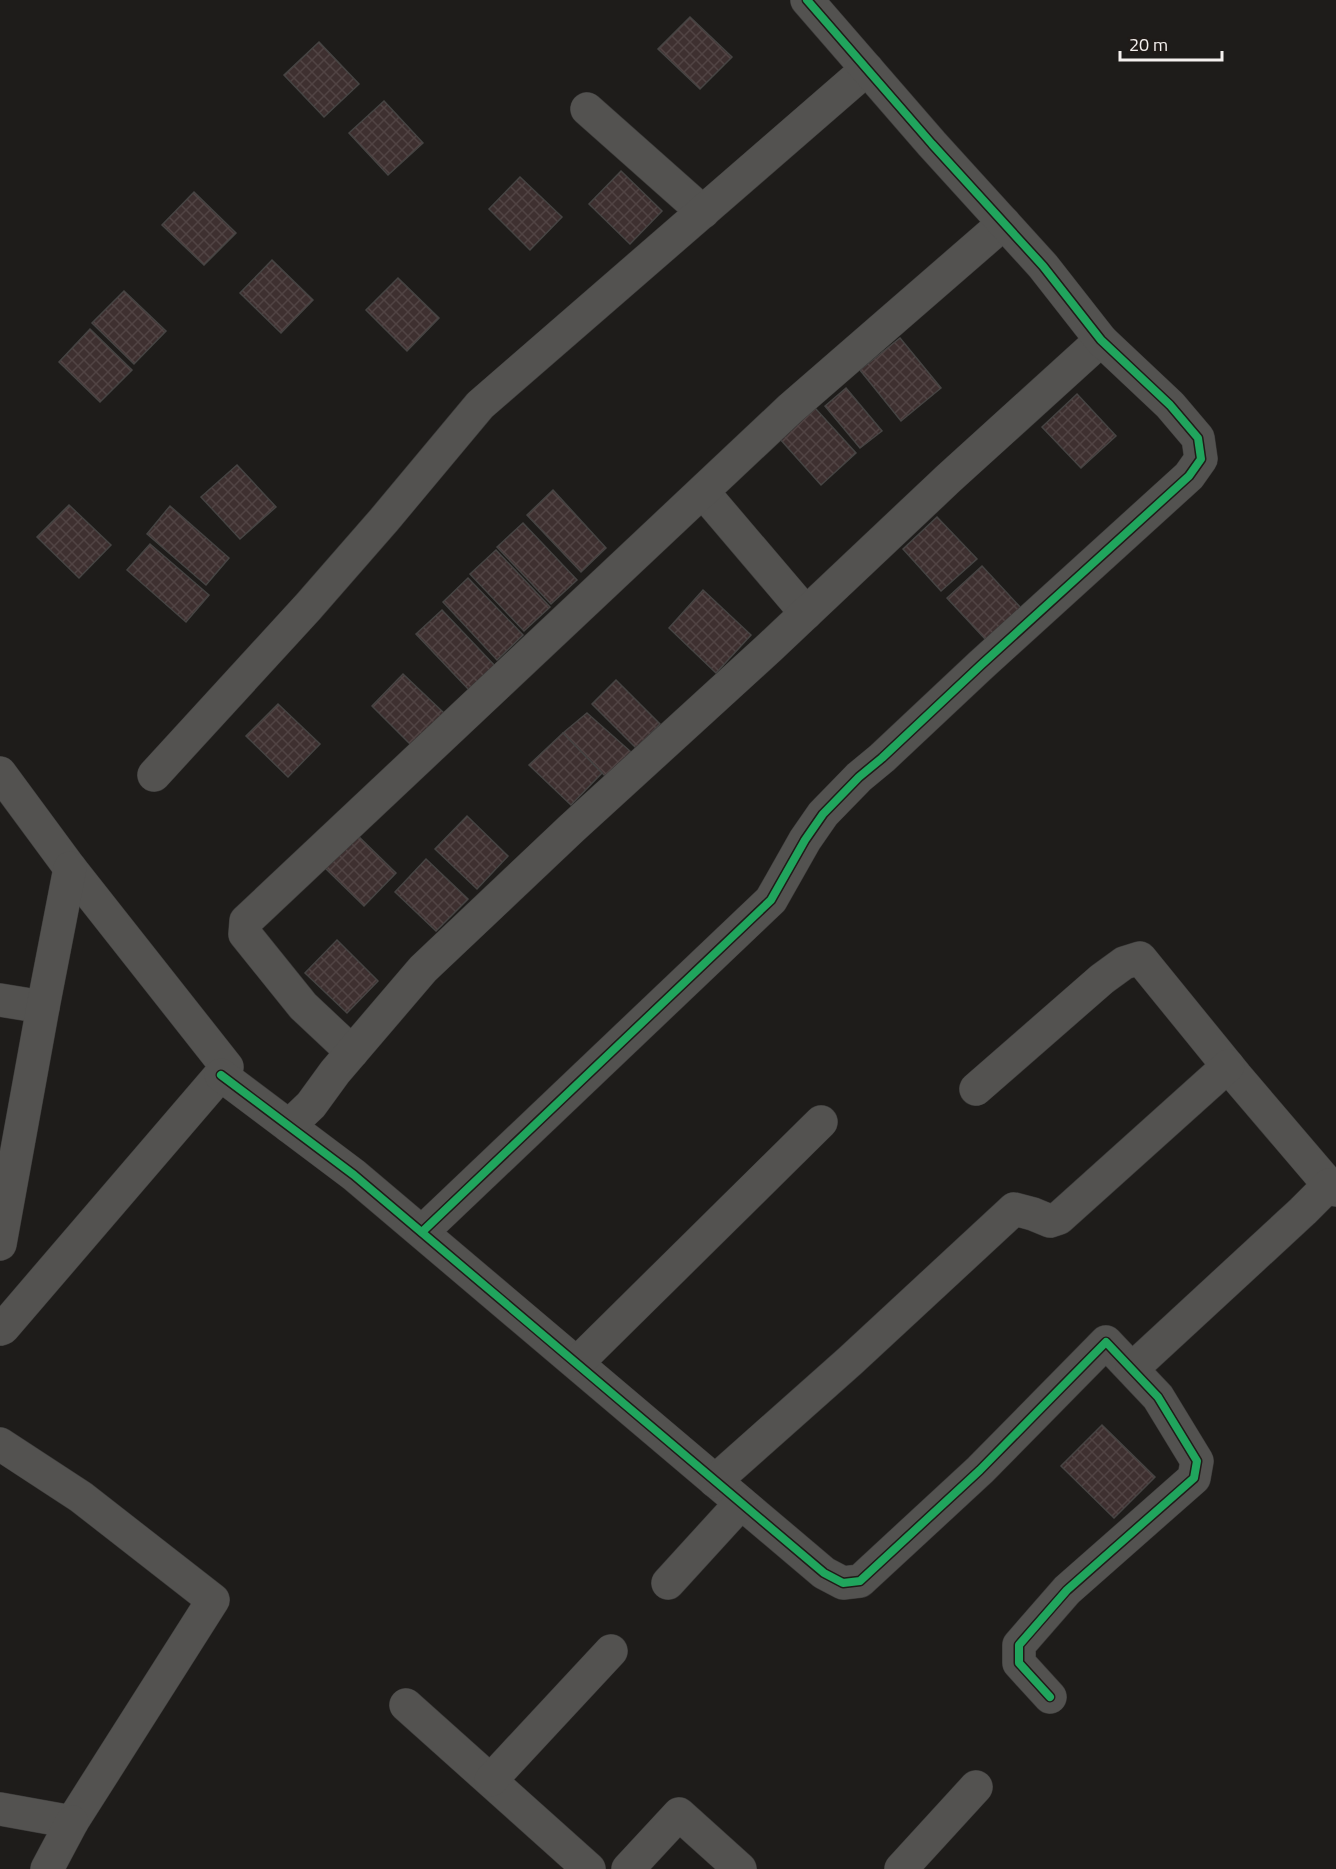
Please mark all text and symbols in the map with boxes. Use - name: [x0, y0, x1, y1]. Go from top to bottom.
- scale bar: [1120, 24, 1222, 62]
- text: 20 m: [1129, 31, 1168, 58]

